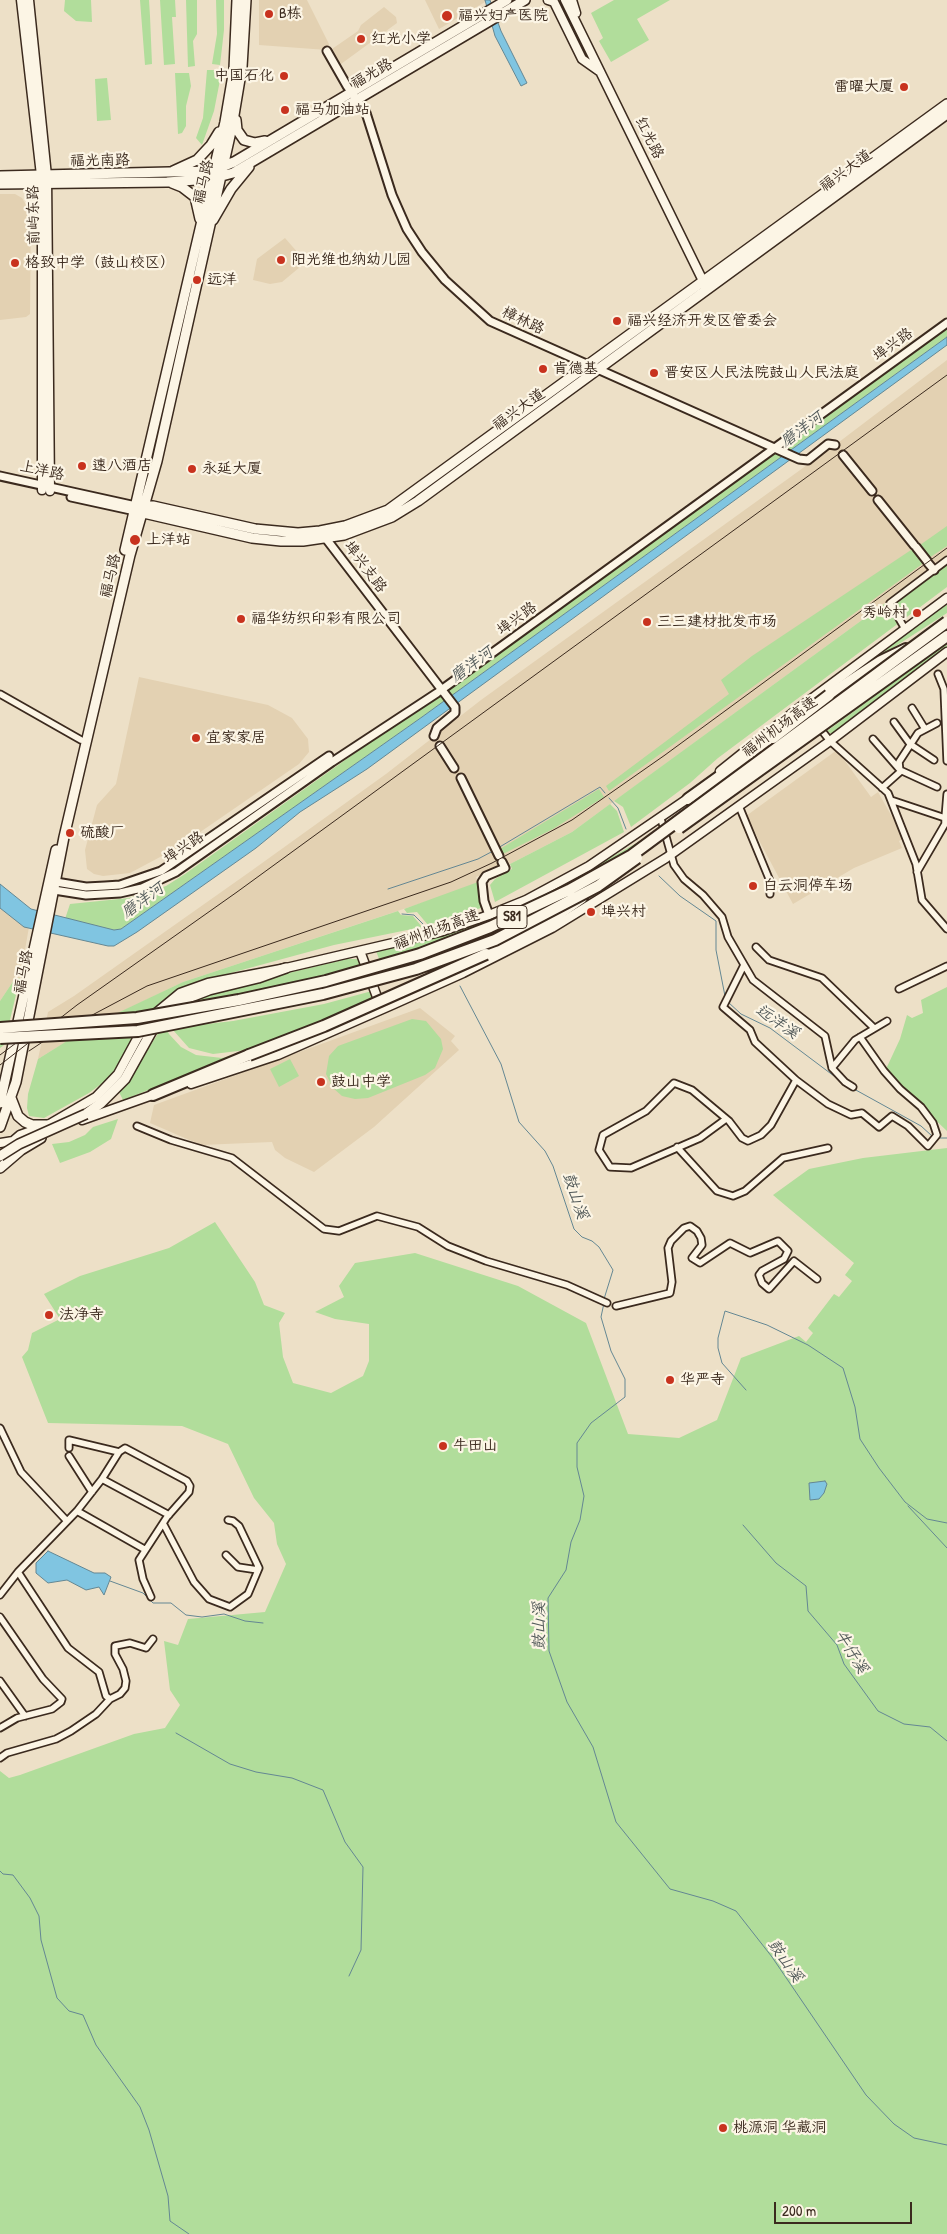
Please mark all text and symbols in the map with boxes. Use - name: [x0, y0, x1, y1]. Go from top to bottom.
- place label: B栋: [279, 5, 302, 23]
- place label: 福兴妇产医院: [458, 7, 548, 25]
- marker: B栋: [263, 8, 275, 20]
- marker: 福兴妇产医院: [440, 9, 454, 23]
- place label: 红光小学: [371, 30, 431, 48]
- marker: 红光小学: [355, 33, 367, 45]
- street label: 福光路: [348, 55, 396, 93]
- place label: 中国石化: [214, 67, 274, 85]
- marker: 中国石化: [278, 70, 290, 82]
- place label: 雷曜大厦: [834, 78, 894, 96]
- marker: 雷曜大厦: [898, 81, 910, 93]
- place label: 福马加油站: [295, 101, 370, 119]
- marker: 福马加油站: [279, 104, 291, 116]
- street label: 红光路: [631, 114, 667, 162]
- street label: 福兴大道: [816, 146, 876, 196]
- street label: 福光南路: [70, 151, 130, 171]
- street label: 福马路: [190, 158, 218, 206]
- street label: 前屿东路: [24, 185, 44, 245]
- place label: 阳光维也纳幼儿园: [291, 251, 411, 269]
- place label: 格致中学（鼓山校区）: [25, 254, 175, 272]
- marker: 阳光维也纳幼儿园: [275, 254, 287, 266]
- marker: 格致中学（鼓山校区）: [9, 257, 21, 269]
- place label: 远洋: [207, 271, 237, 289]
- marker: 远洋: [191, 274, 203, 286]
- street label: 樟林路: [499, 303, 547, 339]
- place label: 福兴经济开发区管委会: [627, 312, 777, 330]
- marker: 福兴经济开发区管委会: [611, 315, 623, 327]
- street label: 埠兴路: [870, 324, 916, 366]
- place label: 肯德基: [553, 360, 598, 378]
- marker: 肯德基: [537, 363, 549, 375]
- place label: 晋安区人民法院鼓山人民法庭: [664, 364, 859, 382]
- marker: 晋安区人民法院鼓山人民法庭: [648, 367, 660, 379]
- street label: 福兴大道: [489, 385, 549, 435]
- water label: 磨洋河: [777, 408, 827, 452]
- place label: 速八酒店: [92, 457, 152, 475]
- street label: 上洋路: [18, 458, 66, 484]
- marker: 速八酒店: [76, 460, 88, 472]
- place label: 永延大厦: [202, 460, 262, 478]
- marker: 永延大厦: [186, 463, 198, 475]
- place label: 上洋站: [146, 531, 191, 549]
- marker: 上洋站: [128, 533, 142, 547]
- street label: 埠兴支路: [340, 538, 390, 596]
- street label: 福马路: [97, 552, 125, 600]
- street label: 埠兴路: [494, 598, 540, 640]
- place label: 秀岭村: [862, 604, 907, 622]
- marker: 秀岭村: [911, 607, 923, 619]
- place label: 福华纺织印彩有限公司: [251, 610, 401, 628]
- marker: 福华纺织印彩有限公司: [235, 613, 247, 625]
- place label: 三三建材批发市场: [657, 613, 777, 631]
- marker: 三三建材批发市场: [641, 616, 653, 628]
- water label: 磨洋河: [447, 643, 497, 687]
- street label: 福州机场高速: [739, 693, 821, 761]
- place label: 宜家家居: [206, 729, 266, 747]
- marker: 宜家家居: [190, 732, 202, 744]
- place label: 硫酸厂: [80, 824, 125, 842]
- marker: 硫酸厂: [64, 827, 76, 839]
- street label: 埠兴路: [160, 828, 208, 868]
- place label: 白云洞停车场: [763, 877, 853, 895]
- water label: 磨洋河: [118, 879, 168, 923]
- marker: 白云洞停车场: [747, 880, 759, 892]
- place label: 埠兴村: [601, 903, 646, 921]
- street label: 福州机场高速: [392, 906, 482, 954]
- road number: S81: [497, 906, 527, 929]
- marker: 埠兴村: [585, 906, 597, 918]
- street label: 福马路: [11, 948, 37, 996]
- water label: 远洋溪: [752, 1001, 802, 1043]
- place label: 鼓山中学: [331, 1073, 391, 1091]
- marker: 鼓山中学: [315, 1076, 327, 1088]
- water label: 鼓山溪: [558, 1170, 592, 1222]
- place label: 法净寺: [59, 1306, 104, 1324]
- marker: 法净寺: [43, 1309, 55, 1321]
- place label: 华严寺: [680, 1371, 725, 1389]
- marker: 华严寺: [664, 1374, 676, 1386]
- place label: 牛田山: [453, 1437, 498, 1455]
- marker: 牛田山: [437, 1440, 449, 1452]
- water label: 鼓山溪: [530, 1602, 550, 1650]
- water label: 牛仔溪: [830, 1627, 872, 1677]
- water label: 鼓山溪: [763, 1936, 807, 1986]
- place label: 桃源洞 华藏洞: [733, 2119, 826, 2137]
- marker: 桃源洞 华藏洞: [717, 2122, 729, 2134]
- scale bar: [777, 2192, 914, 2224]
- text: 200 m: [782, 2200, 816, 2221]

